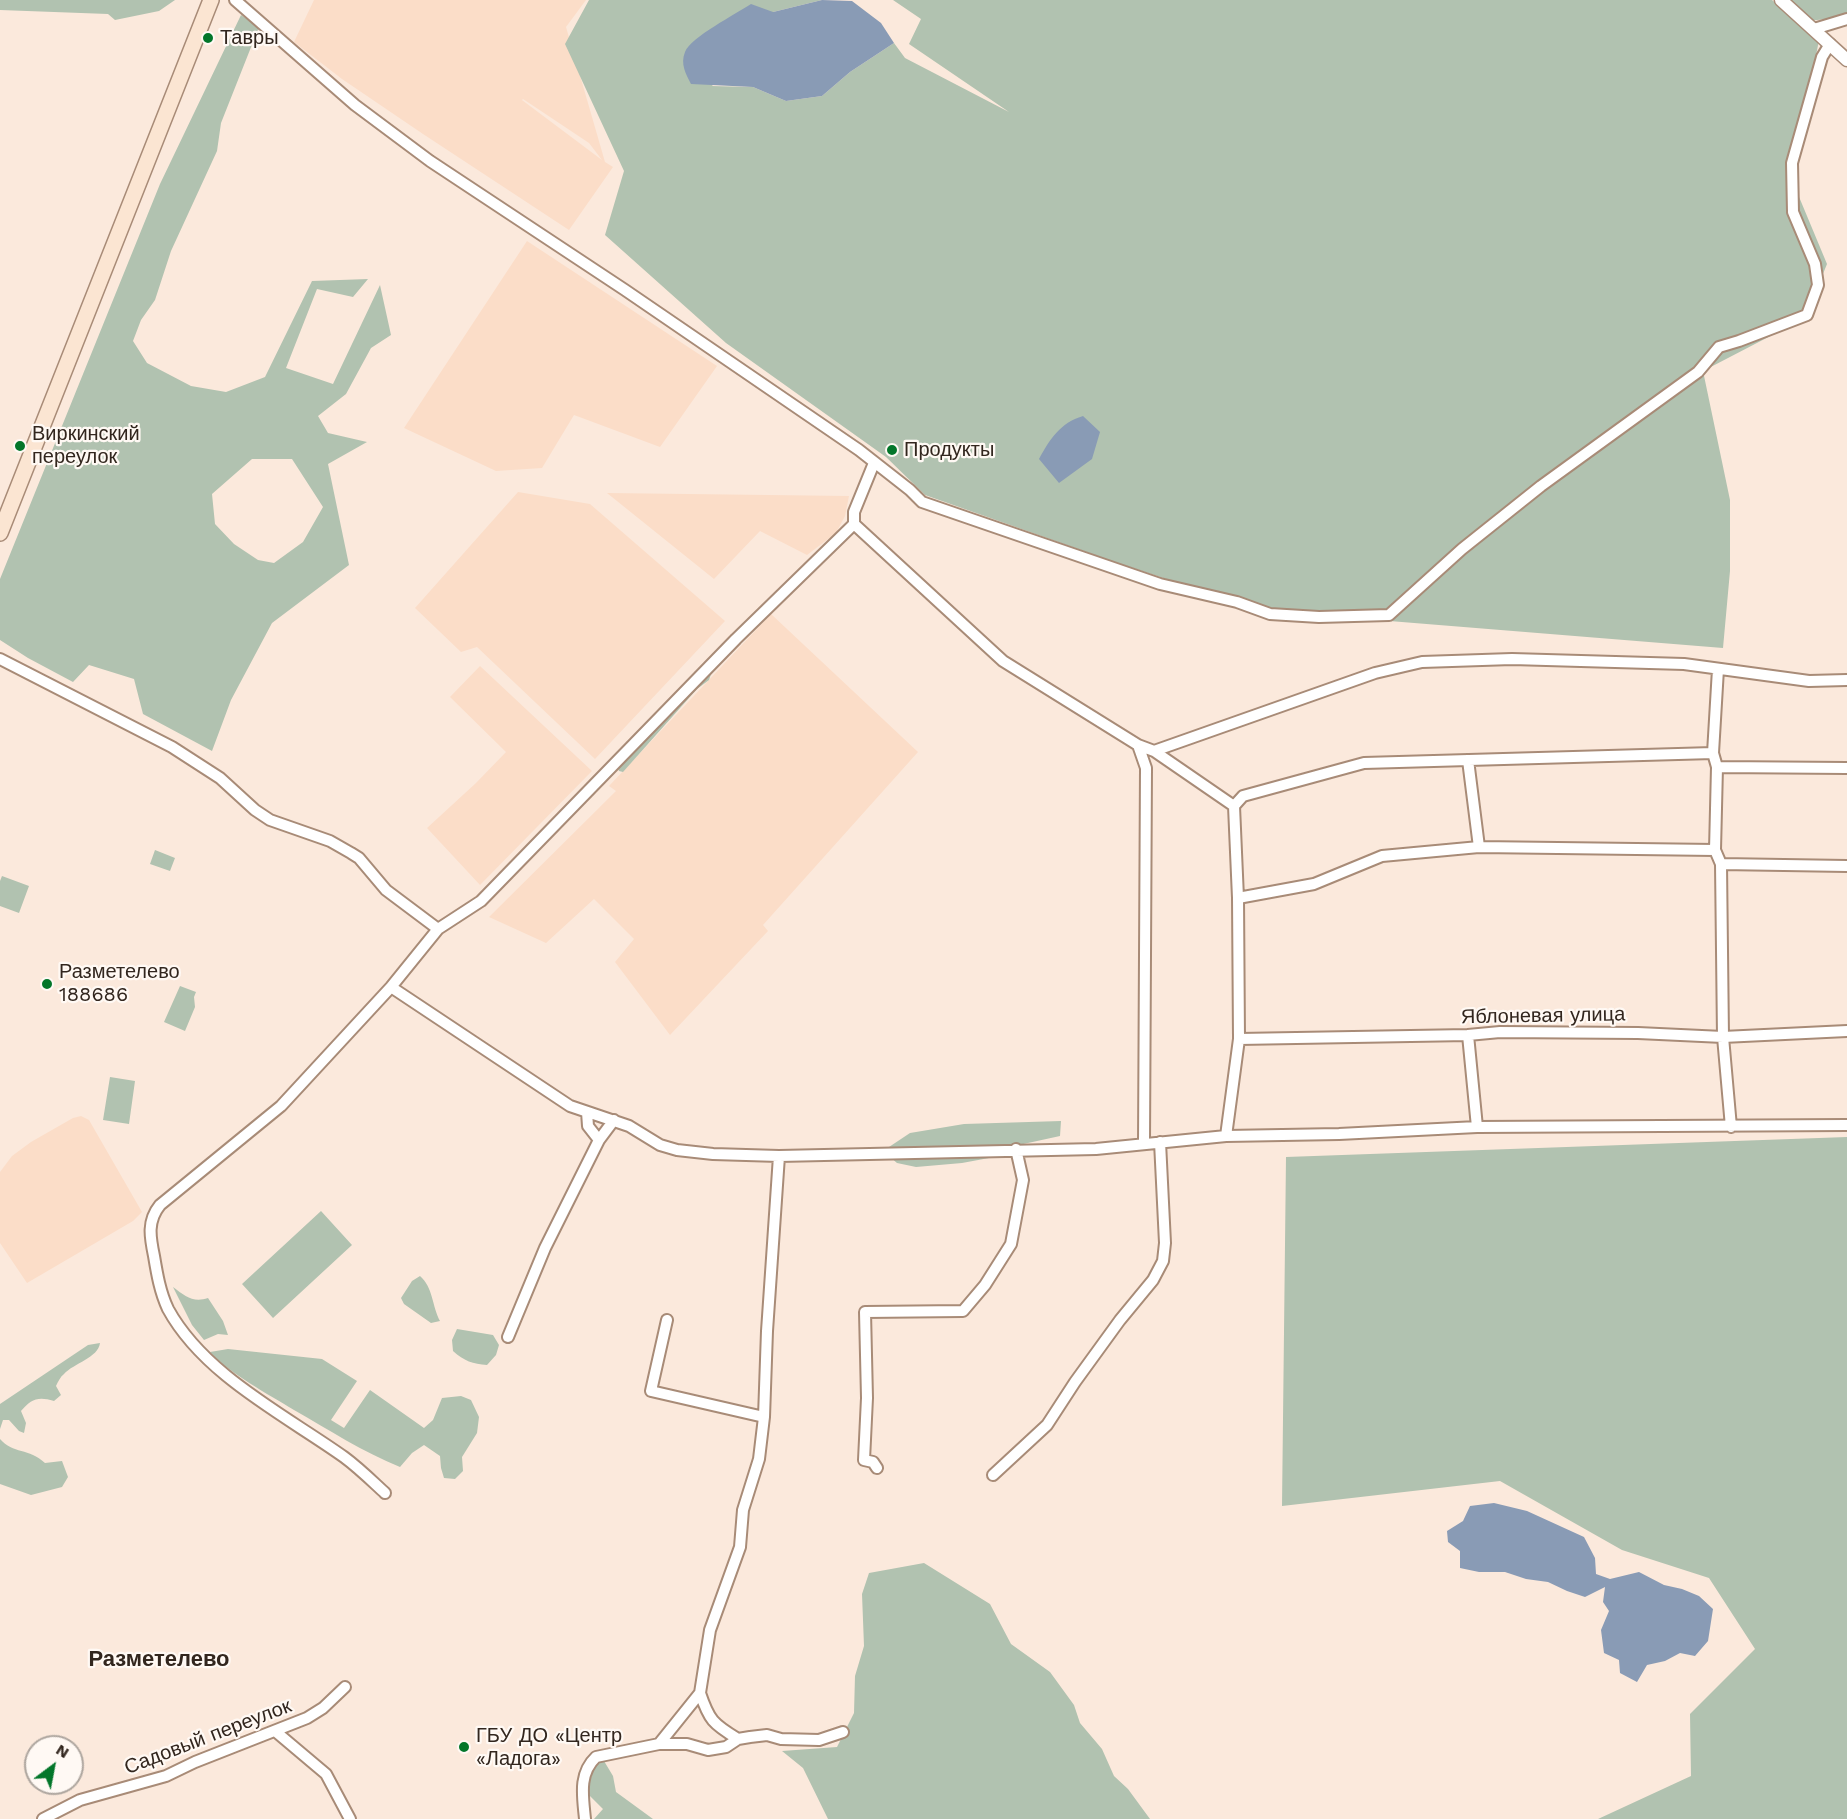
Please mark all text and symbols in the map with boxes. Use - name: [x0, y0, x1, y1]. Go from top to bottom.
- place label: Тавры: [220, 26, 279, 50]
- marker: Тавры: [201, 31, 215, 45]
- place label: Виркинский переулок: [32, 422, 140, 469]
- place label: Продукты: [904, 438, 994, 462]
- marker: Виркинский переулок: [13, 439, 27, 453]
- marker: Продукты: [885, 443, 899, 457]
- place label: Разметелево 188686: [59, 960, 180, 1007]
- marker: Разметелево 188686: [40, 977, 54, 991]
- street label: Яблоневая улица: [1461, 1003, 1625, 1029]
- district label: Разметелево: [88, 1647, 230, 1673]
- street label: Садовый переулок: [121, 1694, 295, 1780]
- place label: ГБУ ДО «Центр «Ладога»: [476, 1724, 622, 1771]
- north arrow: [24, 1735, 84, 1795]
- text: N: [53, 1740, 73, 1762]
- marker: ГБУ ДО «Центр «Ладога»: [457, 1740, 471, 1754]

